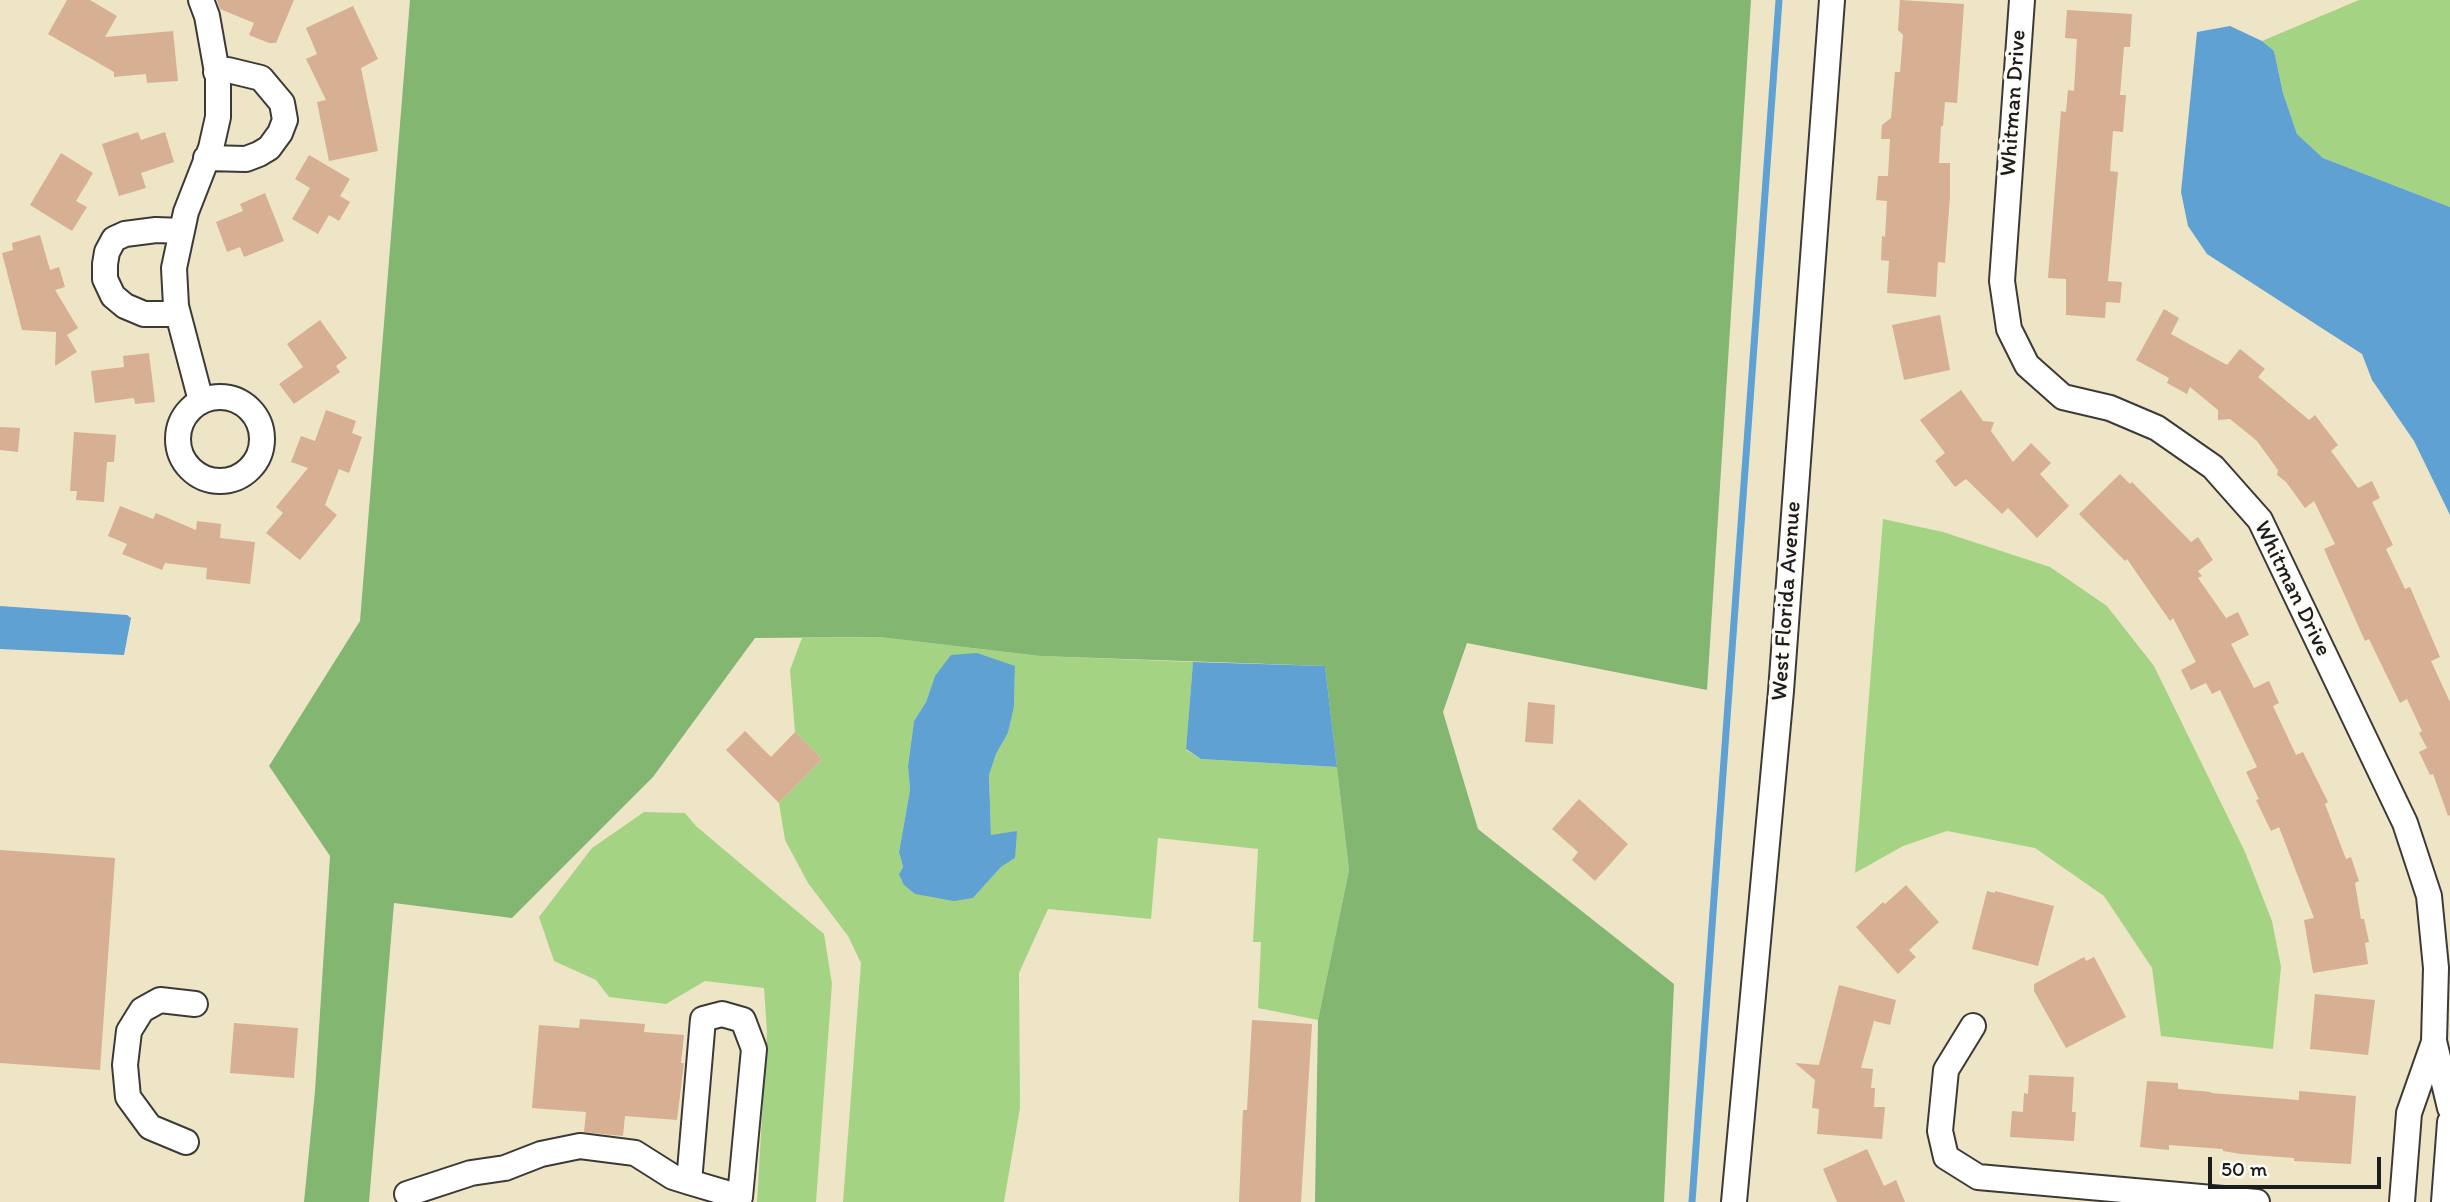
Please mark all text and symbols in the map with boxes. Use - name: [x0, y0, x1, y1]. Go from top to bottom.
- street label: Whitman Drive: [1995, 29, 2033, 177]
- street label: West Florida Avenue: [1766, 500, 1808, 702]
- street label: Whitman Drive: [2247, 517, 2337, 661]
- scale bar: [2212, 1142, 2385, 1186]
- text: 50 m: [2221, 1156, 2267, 1181]

